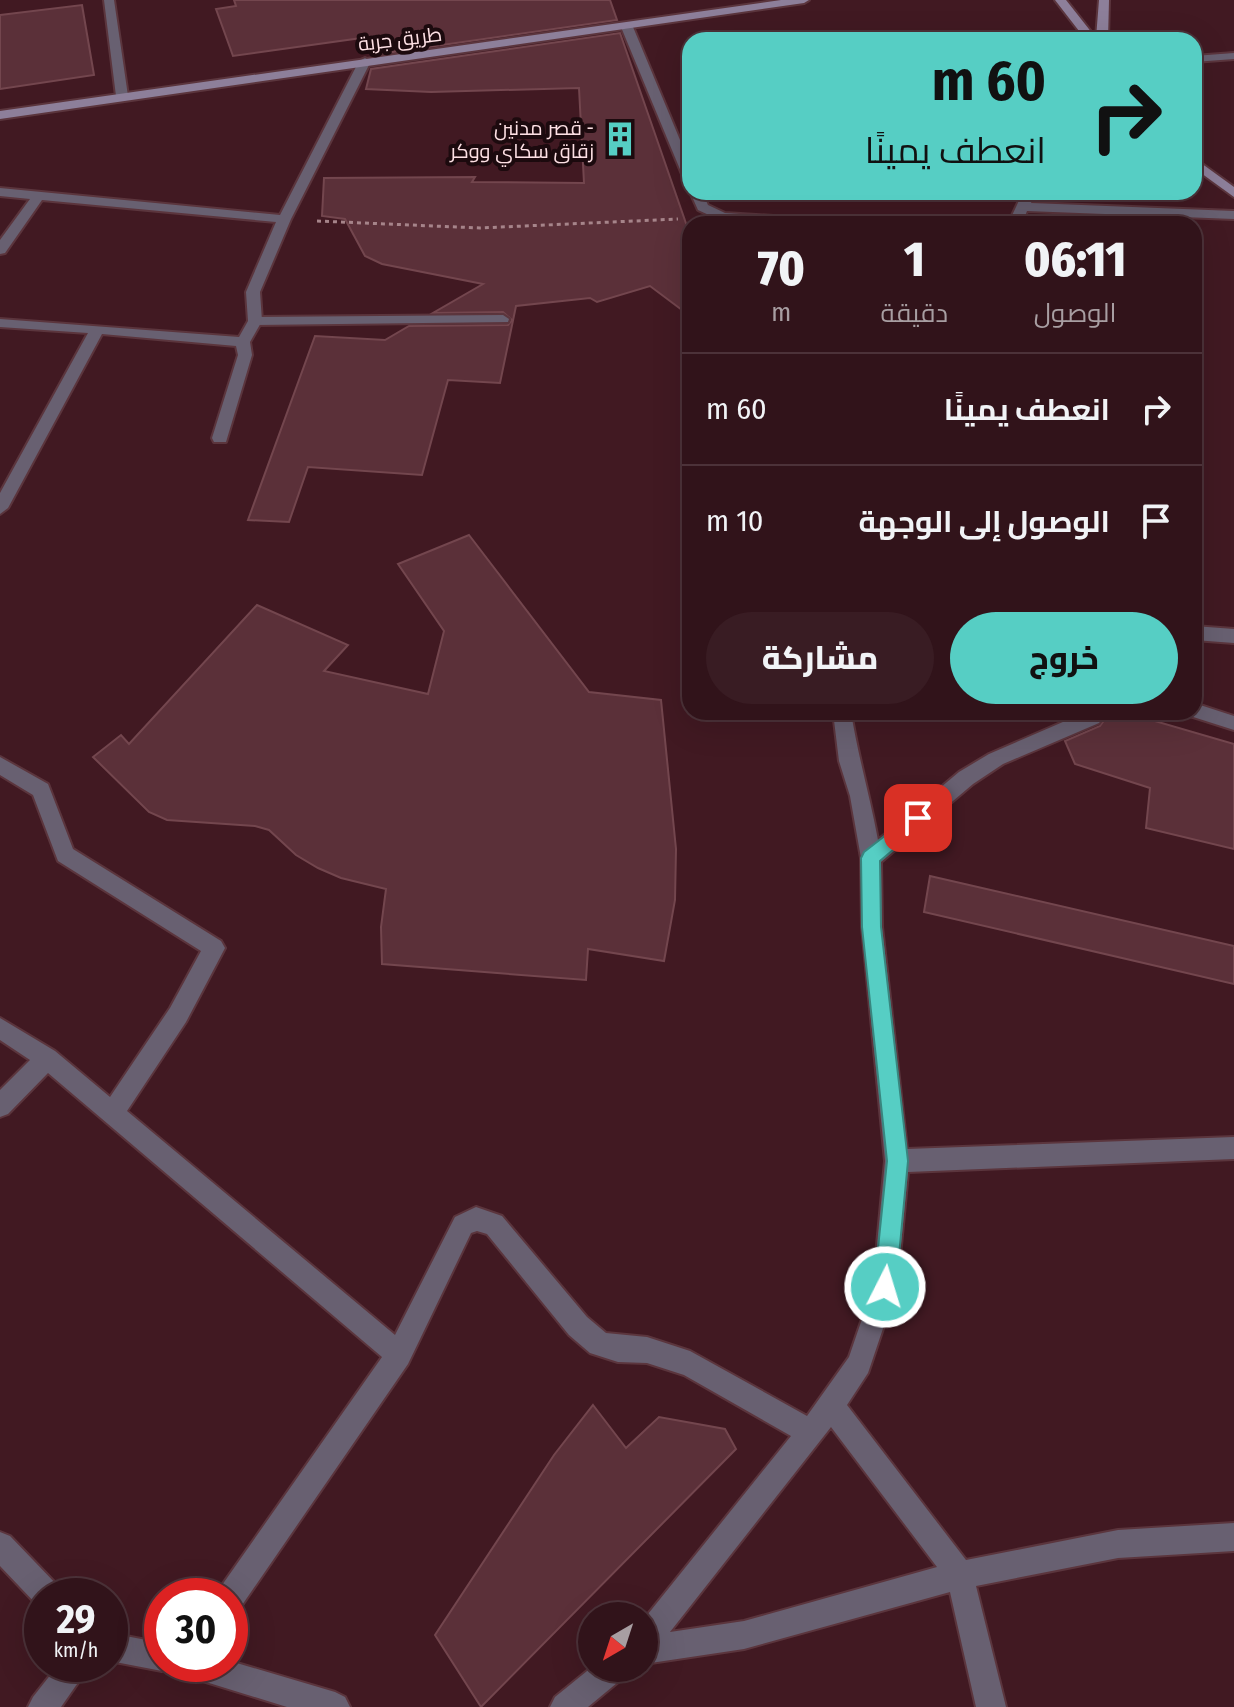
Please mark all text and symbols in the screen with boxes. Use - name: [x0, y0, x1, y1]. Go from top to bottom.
- street label: طريق جربة: [357, 22, 443, 57]
- text: 60 m: [932, 48, 1046, 115]
- icon: right: [1074, 64, 1178, 168]
- place label: قصر مدنين - زقاق سكاي ووكر: [449, 116, 594, 167]
- building icon: قصر مدنين - زقاق سكاي ووكر: [601, 120, 639, 158]
- text: انعطف يمينًا: [865, 129, 1046, 173]
- text: 1: [904, 231, 925, 289]
- text: 06:11: [1024, 231, 1126, 289]
- text: 70: [758, 240, 805, 298]
- text: m: [771, 297, 791, 328]
- text: دقيقة: [881, 298, 948, 329]
- text: الوصول: [1034, 298, 1117, 329]
- icon: right: [1134, 387, 1178, 431]
- text: 60 m: [706, 391, 767, 427]
- text: انعطف يمينًا: [944, 392, 1110, 428]
- icon: arrive: [1134, 499, 1178, 543]
- text: 10 m: [706, 503, 763, 539]
- text: الوصول إلى الوجهة: [859, 504, 1110, 540]
- button: مشاركة: [706, 612, 934, 704]
- button: خروج: [950, 612, 1178, 704]
- pin: [884, 784, 952, 852]
- icon: arrive: [896, 796, 940, 840]
- position arrow: [843, 1245, 927, 1329]
- speed limit sign: 30: [144, 1578, 248, 1682]
- text: 29: [56, 1596, 95, 1644]
- north arrow: [578, 1602, 658, 1682]
- map controls: [578, 1602, 658, 1682]
- text: km/h: [54, 1638, 98, 1662]

